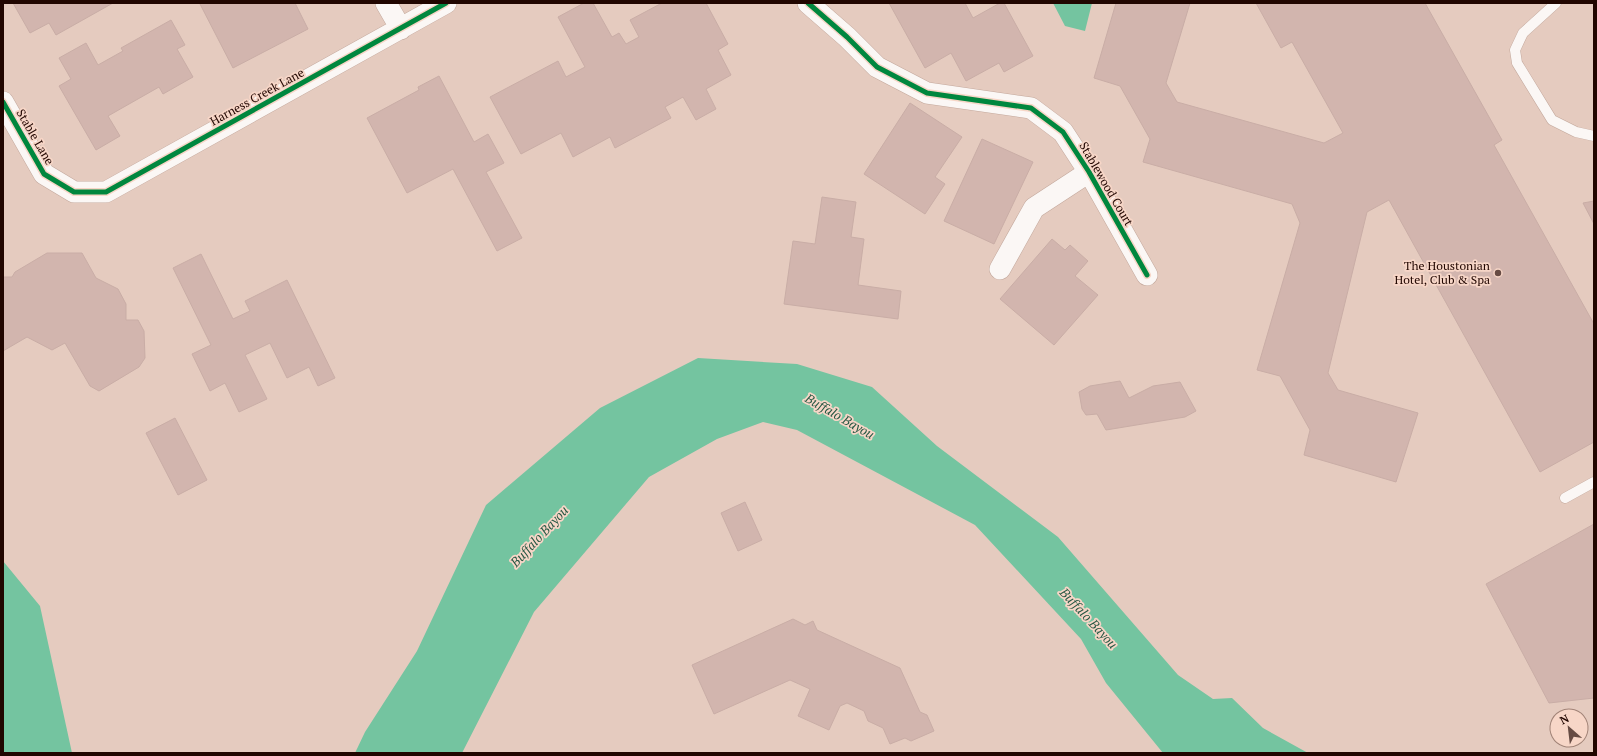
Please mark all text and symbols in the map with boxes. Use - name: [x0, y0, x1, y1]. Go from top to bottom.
- street label: Harness Creek Lane: [207, 64, 306, 129]
- street label: Stable Lane: [13, 106, 57, 167]
- street label: Stablewood Court: [1076, 139, 1137, 229]
- place label: The Houstonian Hotel, Club & Spa: [1395, 258, 1490, 287]
- marker: The Houstonian Hotel, Club & Spa: [1493, 268, 1503, 278]
- water label: Buffalo Bayou: [801, 388, 878, 443]
- water label: Buffalo Bayou: [505, 502, 572, 571]
- water label: Buffalo Bayou: [1055, 583, 1122, 652]
- north arrow: [1549, 708, 1589, 748]
- text: N: [1557, 711, 1572, 727]

